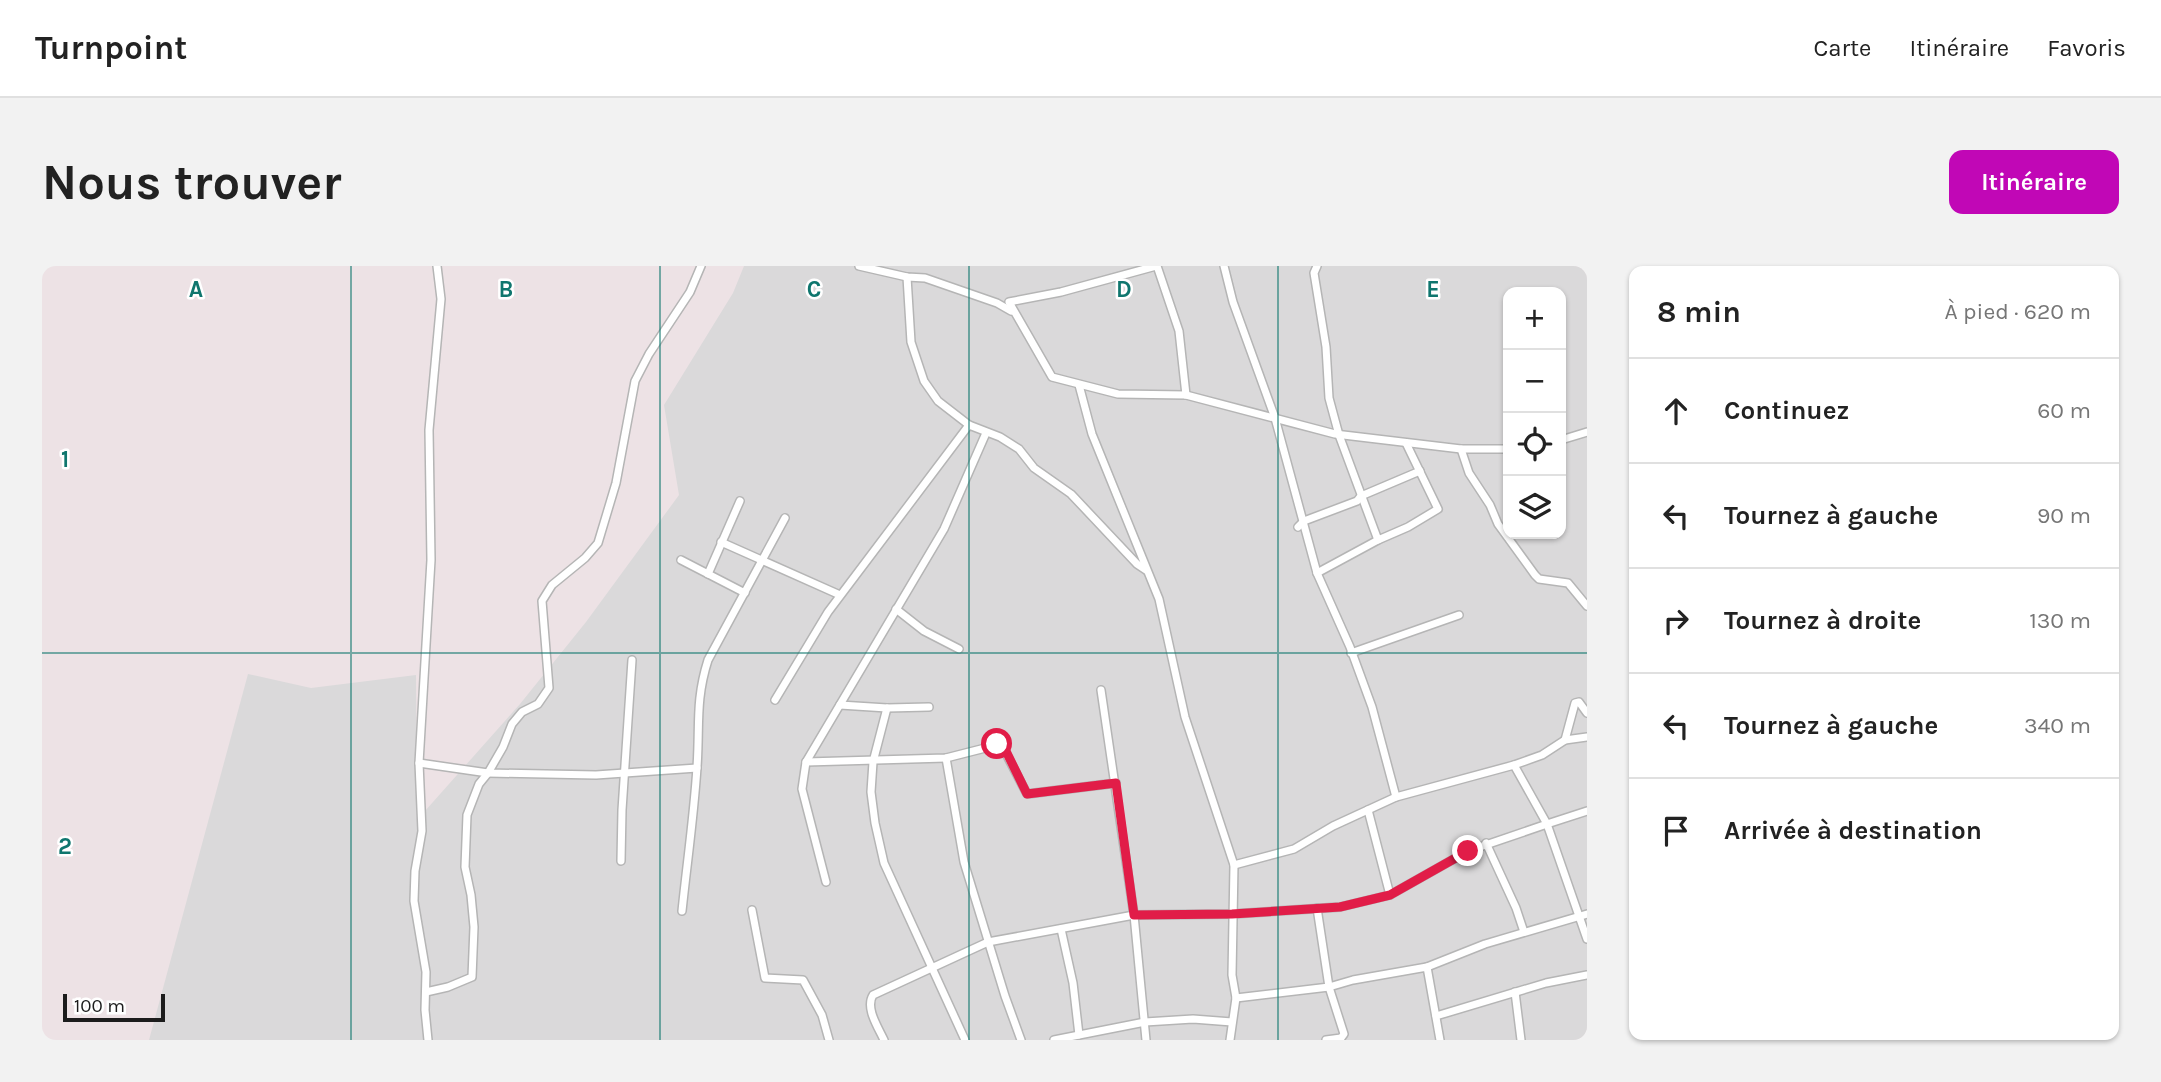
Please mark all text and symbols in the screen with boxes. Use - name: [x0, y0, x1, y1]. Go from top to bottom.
- text: Turnpoint: [35, 29, 187, 67]
- text: Carte: [1813, 34, 1871, 62]
- text: Itinéraire: [1909, 34, 2009, 62]
- text: Favoris: [2047, 34, 2126, 62]
- button: Itinéraire: [1949, 150, 2119, 214]
- text: Nous trouver: [42, 154, 342, 211]
- text: A: [189, 276, 203, 303]
- text: B: [499, 276, 513, 303]
- text: C: [807, 276, 821, 303]
- text: D: [1116, 276, 1132, 303]
- text: E: [1426, 276, 1440, 303]
- map controls: [1503, 287, 1566, 539]
- button: +: [1503, 287, 1566, 350]
- text: 8 min: [1657, 294, 1741, 330]
- text: À pied · 620 m: [1944, 298, 2091, 325]
- button: −: [1503, 350, 1566, 413]
- icon: ahead: [1657, 392, 1695, 430]
- text: Continuez: [1724, 395, 1849, 426]
- text: 60 m: [2037, 397, 2091, 424]
- button: locate: [1503, 413, 1566, 476]
- text: 1: [61, 446, 69, 473]
- button: layers: [1503, 476, 1566, 539]
- icon: left: [1657, 497, 1695, 535]
- text: Tournez à gauche: [1724, 500, 1938, 531]
- text: 90 m: [2037, 502, 2091, 529]
- icon: right: [1657, 602, 1695, 640]
- text: Tournez à droite: [1724, 605, 1921, 636]
- text: 130 m: [2029, 607, 2091, 634]
- icon: left: [1657, 707, 1695, 745]
- text: Tournez à gauche: [1724, 710, 1938, 741]
- text: 340 m: [2024, 712, 2091, 739]
- route start: [981, 728, 1012, 759]
- icon: arrive: [1657, 812, 1695, 850]
- text: Arrivée à destination: [1724, 815, 1982, 846]
- text: 2: [58, 833, 72, 860]
- route end: [1452, 835, 1483, 866]
- scale bar: [63, 991, 164, 1023]
- text: 100 m: [74, 995, 125, 1017]

